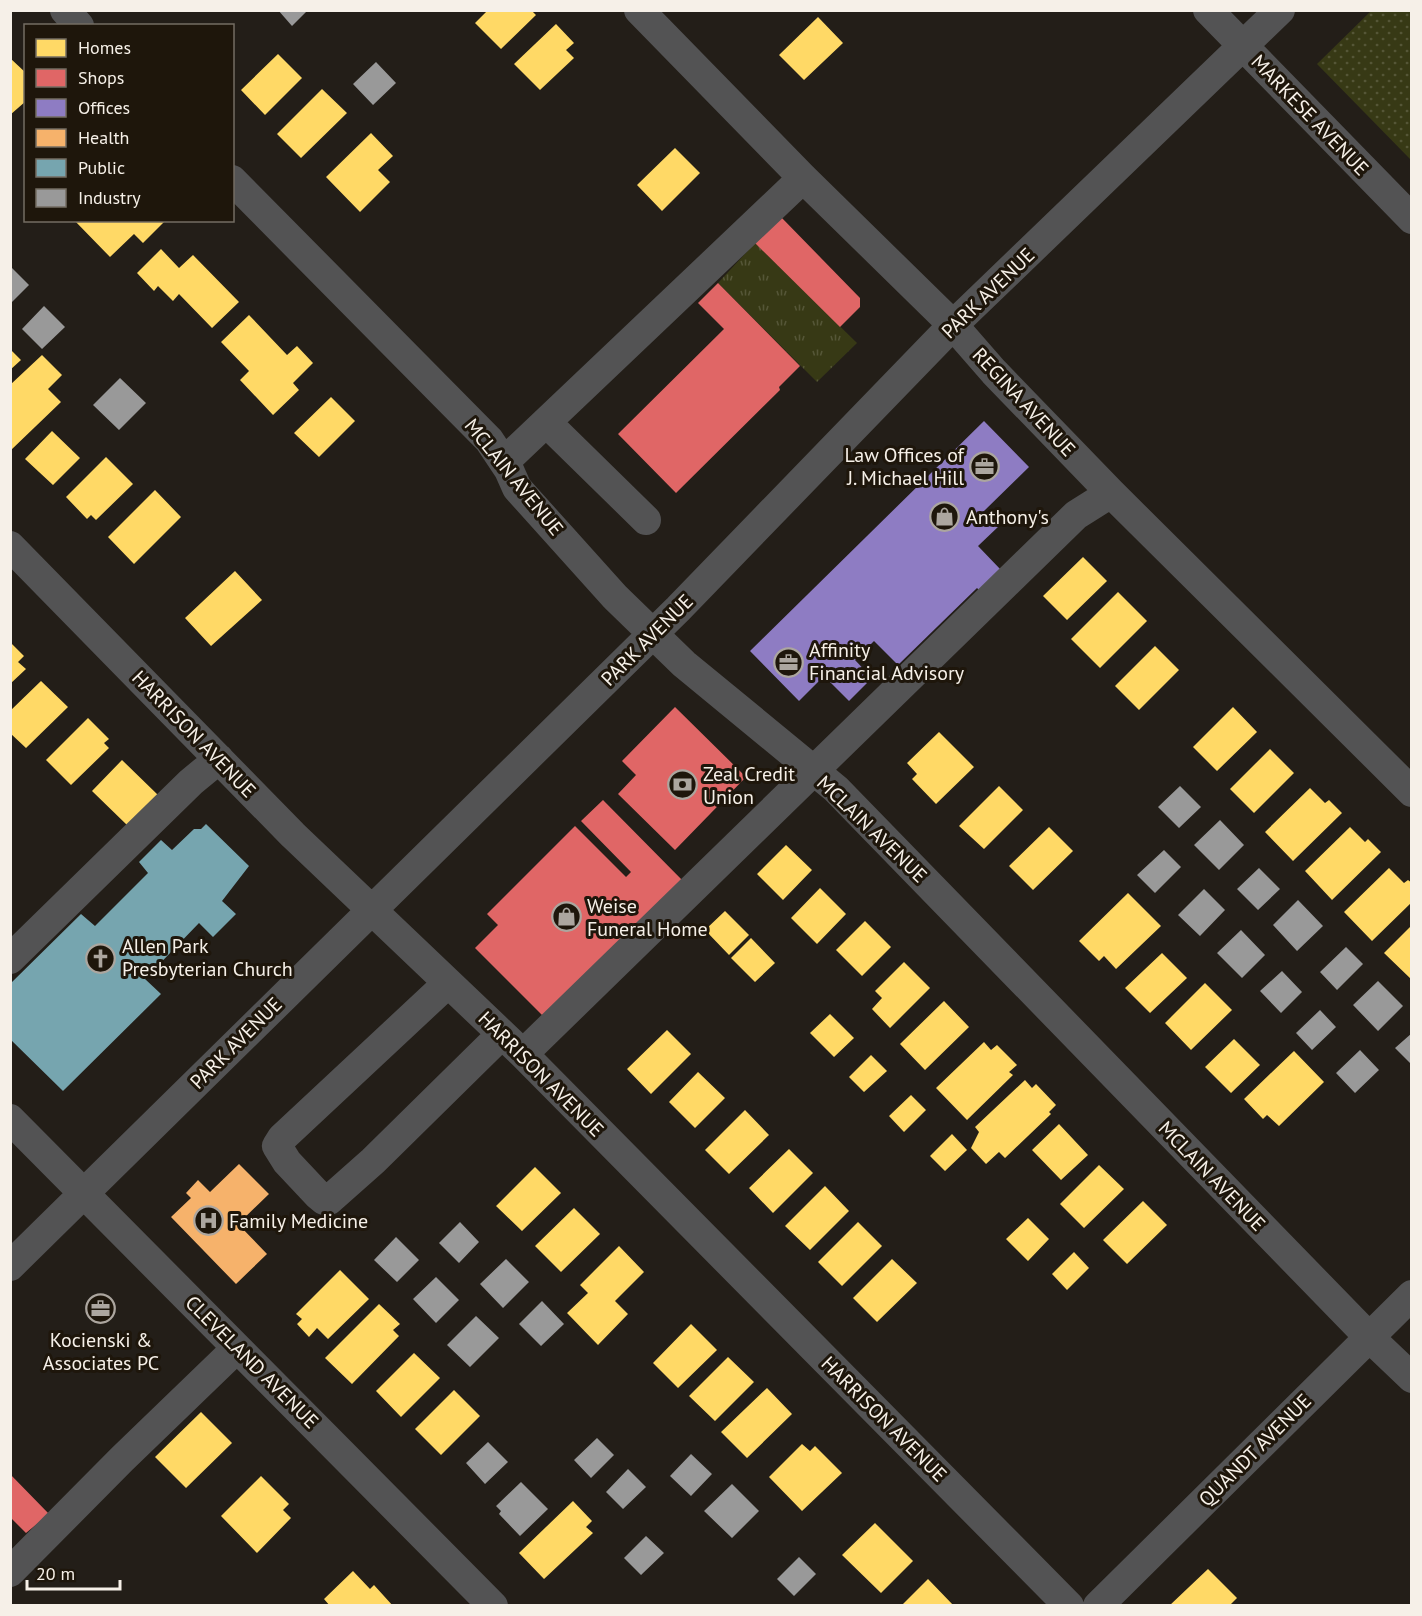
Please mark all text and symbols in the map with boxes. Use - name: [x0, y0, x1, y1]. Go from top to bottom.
- legend: [24, 24, 234, 222]
- text: Homes: [78, 36, 131, 59]
- street label: MARKESE AVENUE: [1246, 49, 1374, 181]
- text: Shops: [78, 66, 124, 89]
- text: Offices: [78, 96, 130, 119]
- text: Health: [78, 126, 129, 149]
- text: Public: [78, 156, 125, 179]
- text: Industry: [78, 186, 141, 209]
- street label: PARK AVENUE: [936, 242, 1040, 344]
- street label: REGINA AVENUE: [967, 342, 1081, 462]
- street label: MCLAIN AVENUE: [459, 413, 569, 541]
- place label: Law Offices of J. Michael Hill: [844, 442, 966, 491]
- office icon: Law Offices of J. Michael Hill: [969, 451, 1001, 483]
- shop icon: Anthony's: [929, 501, 961, 533]
- place label: Anthony's: [966, 504, 1049, 530]
- street label: PARK AVENUE: [595, 588, 699, 692]
- place label: Affinity Financial Advisory: [809, 637, 965, 686]
- office icon: Affinity Financial Advisory: [772, 646, 804, 678]
- street label: HARRISON AVENUE: [127, 665, 261, 803]
- place label: Zeal Credit Union: [703, 761, 795, 810]
- bank icon: Zeal Credit Union: [666, 769, 698, 801]
- street label: MCLAIN AVENUE: [811, 770, 933, 888]
- place label: Weise Funeral Home: [587, 893, 708, 942]
- shop icon: Weise Funeral Home: [550, 901, 582, 933]
- place label: Allen Park Presbyterian Church: [122, 933, 293, 982]
- church icon: Allen Park Presbyterian Church: [85, 942, 117, 974]
- street label: PARK AVENUE: [184, 991, 288, 1095]
- street label: HARRISON AVENUE: [473, 1006, 609, 1142]
- street label: MCLAIN AVENUE: [1153, 1115, 1271, 1237]
- hospital icon: Family Medicine: [192, 1205, 224, 1237]
- place label: Family Medicine: [229, 1208, 368, 1234]
- street label: CLEVELAND AVENUE: [180, 1290, 324, 1434]
- office icon: Kocienski & Associates PC: [85, 1293, 117, 1325]
- place label: Kocienski & Associates PC: [43, 1327, 159, 1376]
- street label: HARRISON AVENUE: [816, 1351, 952, 1487]
- street label: QUANDT AVENUE: [1193, 1388, 1317, 1512]
- scale bar: [27, 1553, 120, 1591]
- text: 20 m: [36, 1562, 75, 1585]

